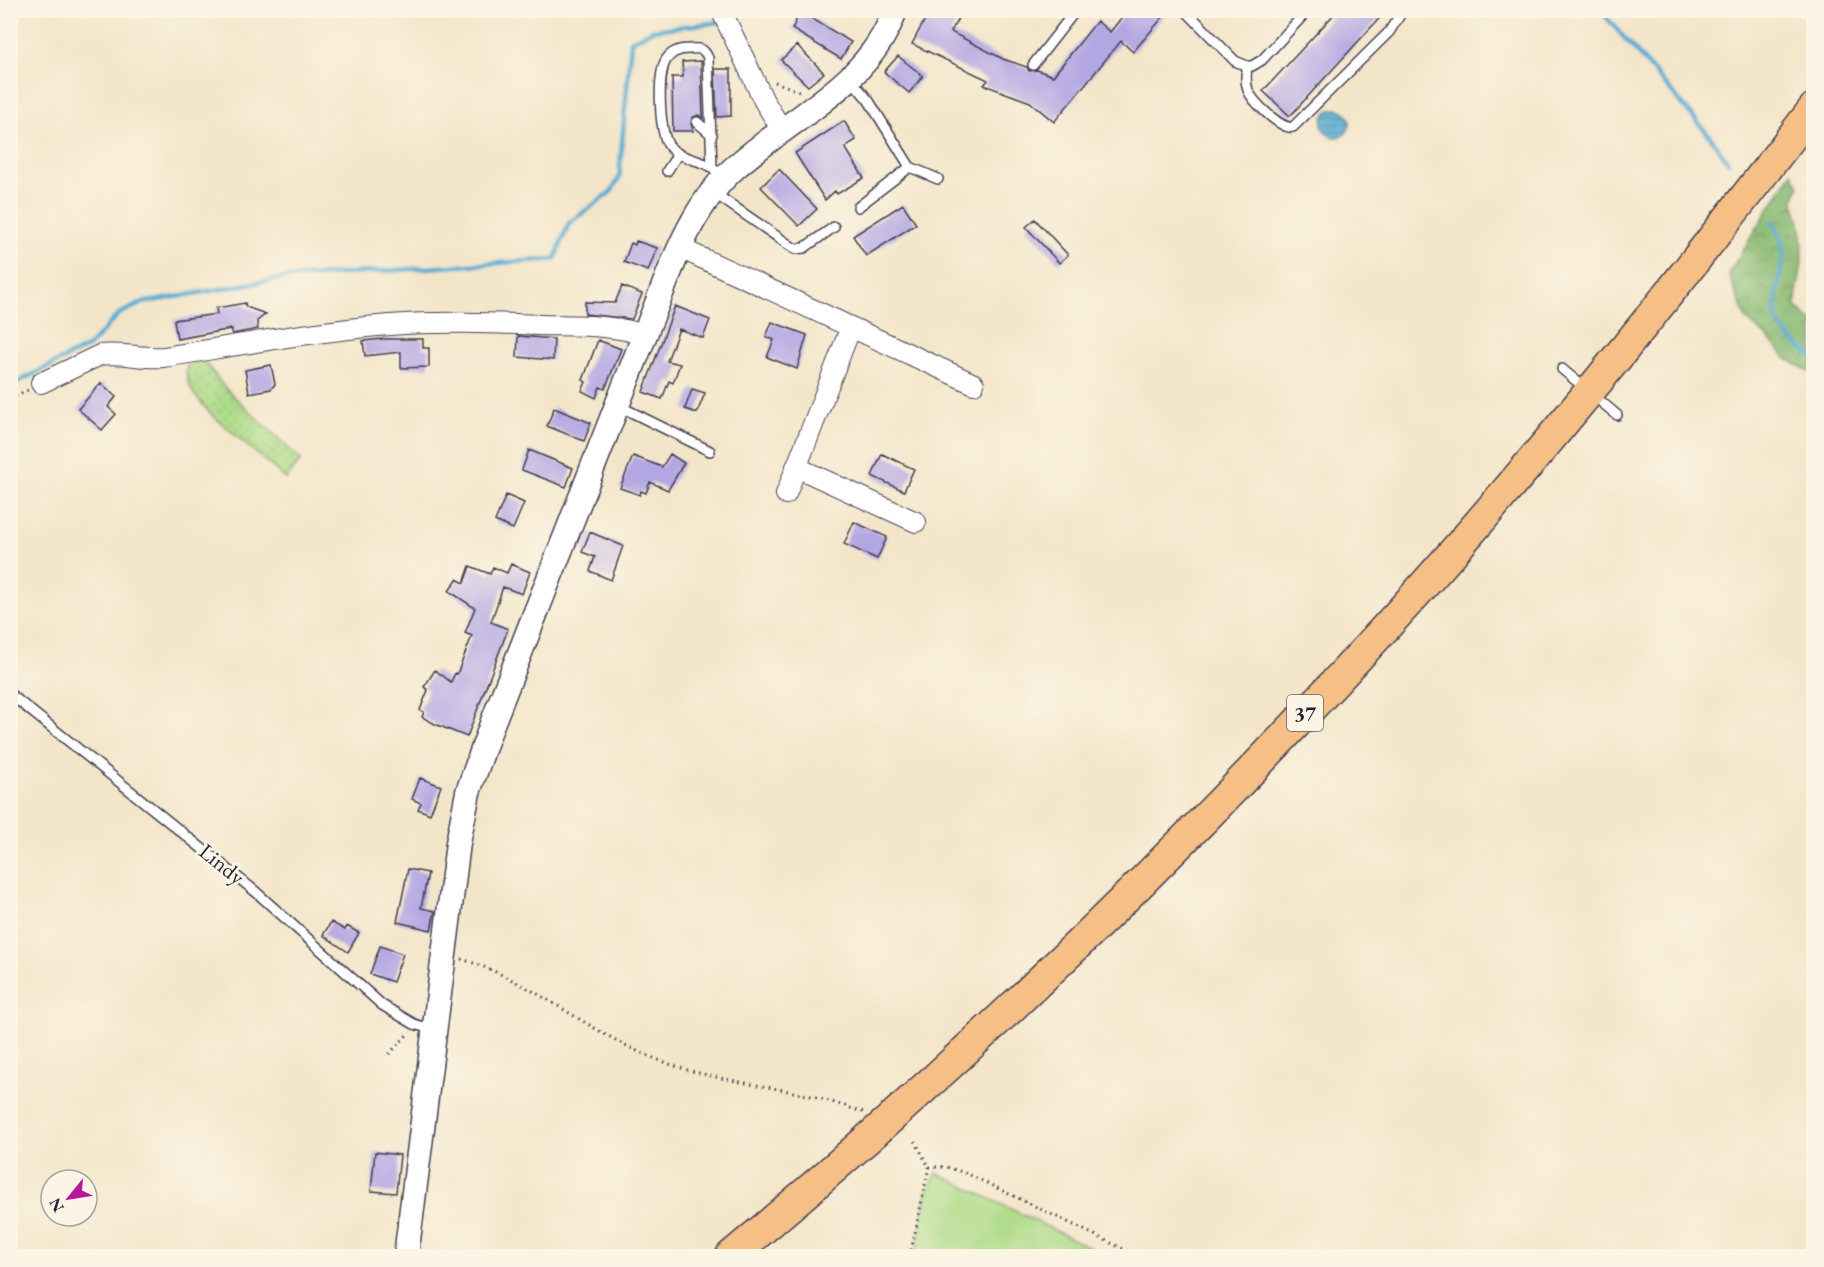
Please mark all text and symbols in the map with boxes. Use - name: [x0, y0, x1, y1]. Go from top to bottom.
- road number: 37: [1287, 695, 1323, 731]
- street label: Lindy: [193, 837, 251, 891]
- north arrow: [39, 1168, 99, 1228]
- text: N: [44, 1194, 69, 1216]

